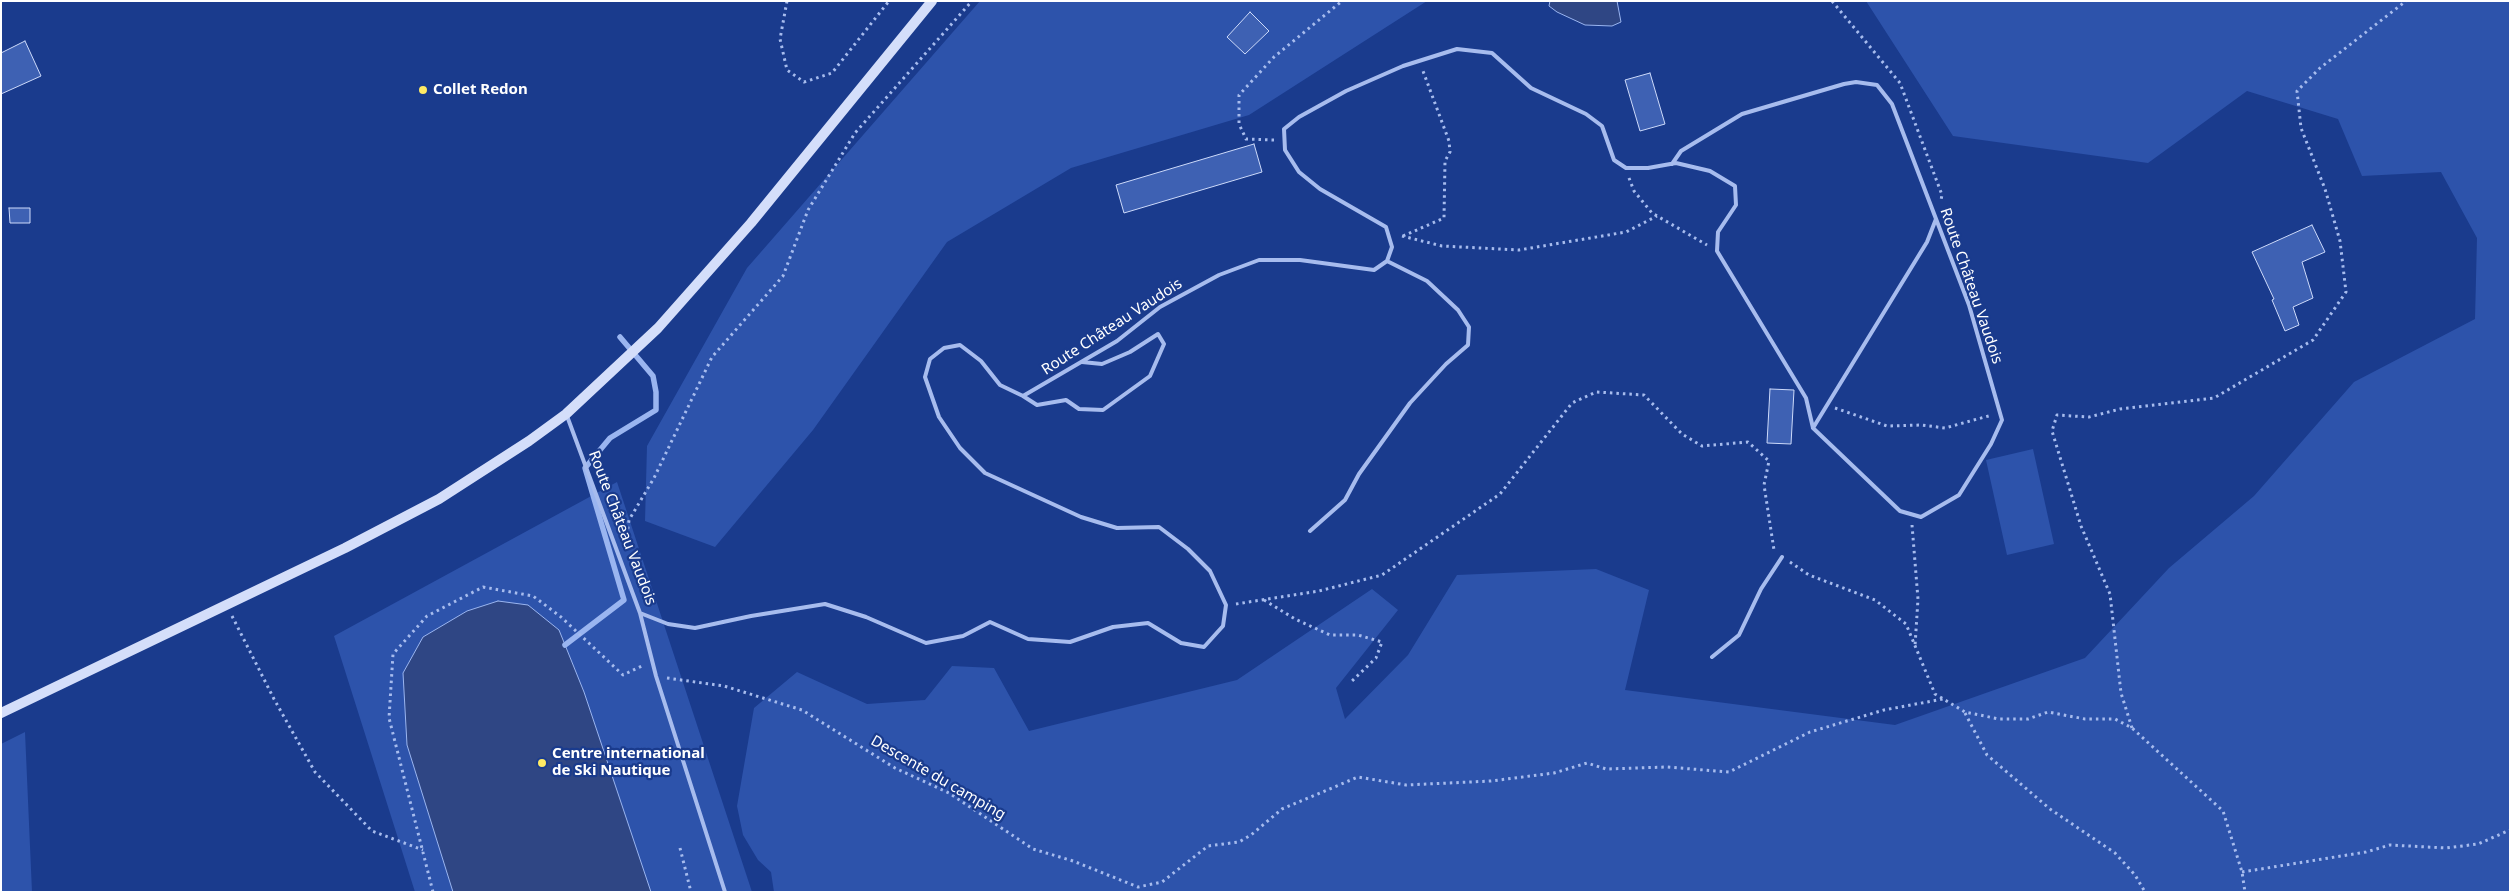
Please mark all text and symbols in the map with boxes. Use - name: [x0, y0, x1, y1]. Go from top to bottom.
- place label: Collet Redon: [433, 81, 528, 99]
- marker: Collet Redon: [417, 84, 429, 96]
- street label: Route Château Vaudois: [1936, 206, 2006, 366]
- street label: Route Château Vaudois: [1038, 275, 1186, 379]
- street label: Route Château Vaudois: [584, 448, 660, 608]
- street label: Descente du camping: [867, 732, 1009, 824]
- place label: Centre international de Ski Nautique: [552, 745, 705, 780]
- marker: Centre international de Ski Nautique: [536, 757, 548, 769]

